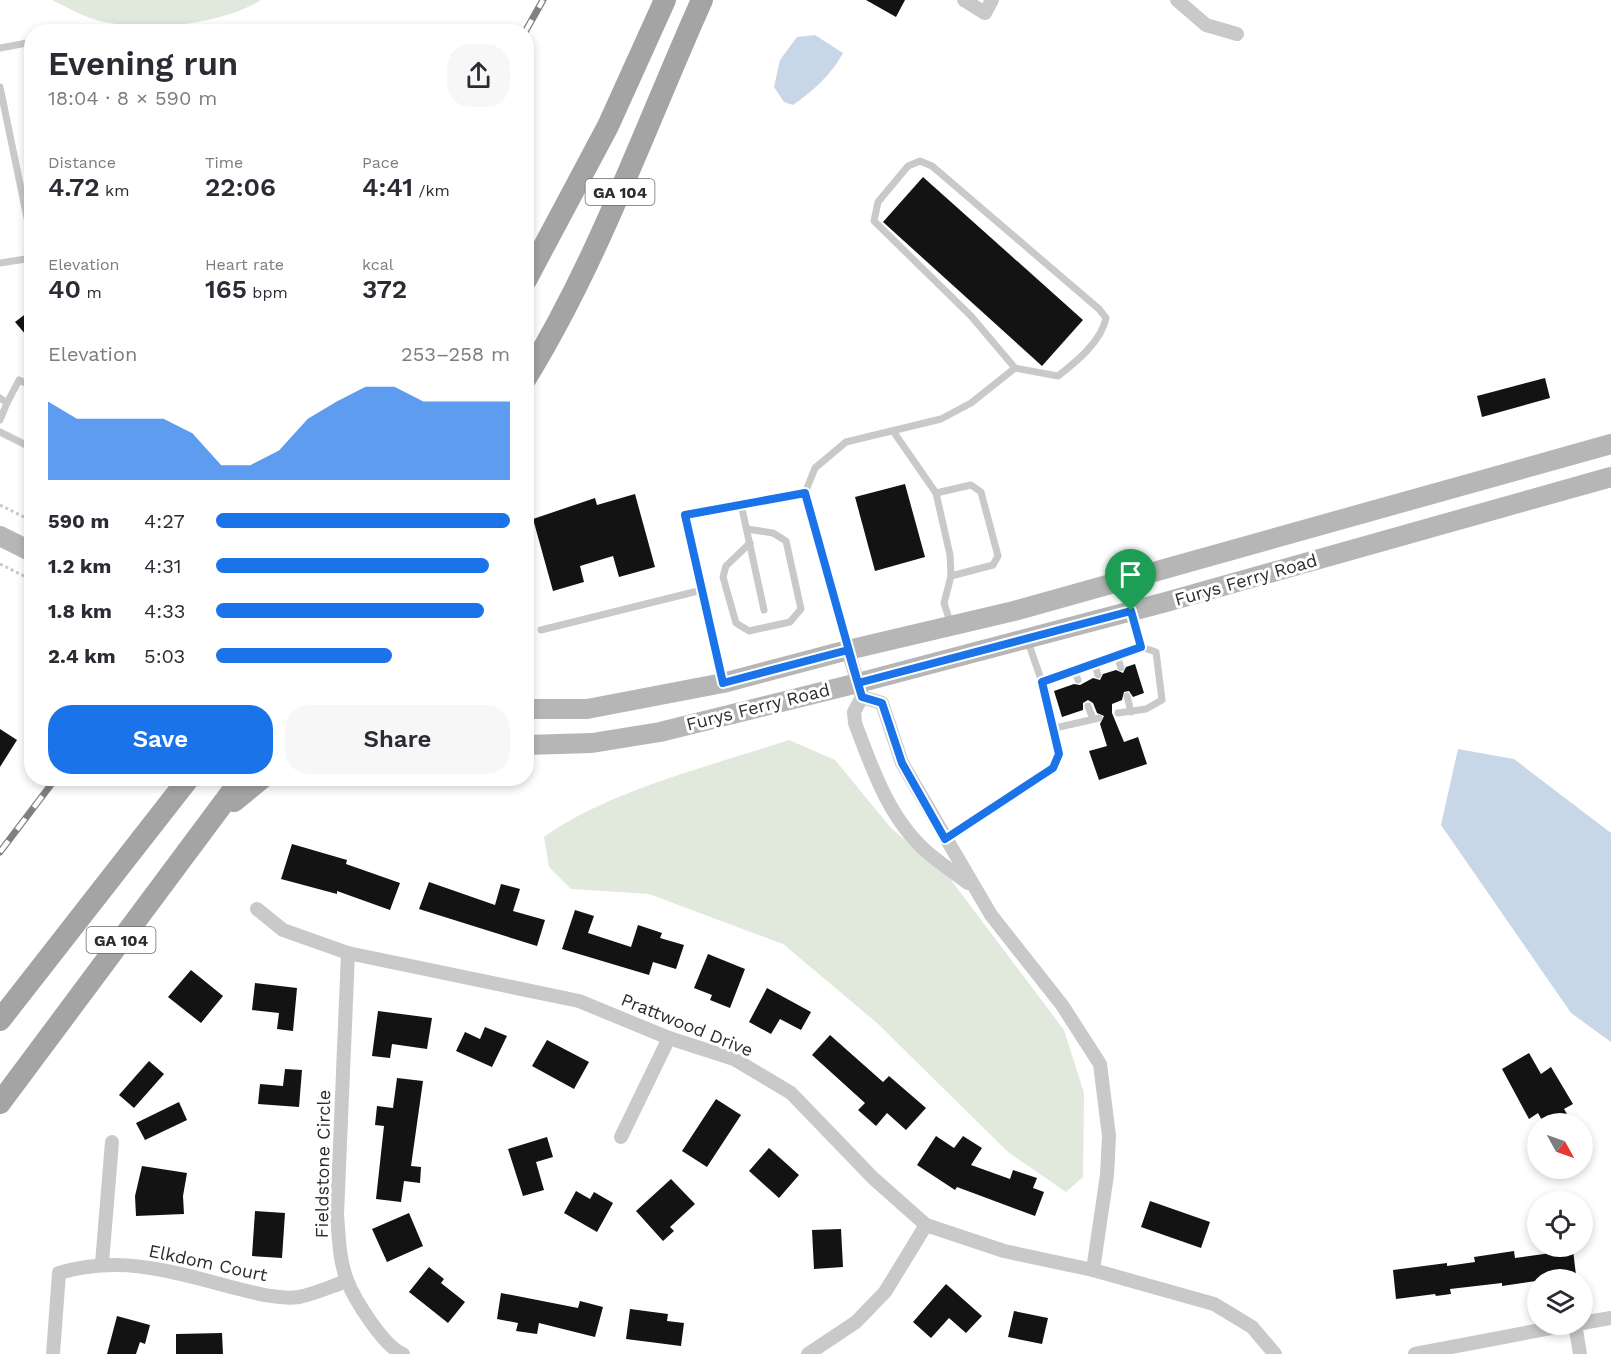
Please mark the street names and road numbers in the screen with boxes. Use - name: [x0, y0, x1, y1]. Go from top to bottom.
- road number: GA 104: [586, 179, 654, 205]
- street label: Furys Ferry Road: [1172, 549, 1320, 610]
- street label: Furys Ferry Road: [684, 679, 832, 735]
- road number: GA 104: [86, 927, 156, 953]
- street label: Prattwood Drive: [618, 989, 756, 1061]
- street label: Fieldstone Circle: [311, 1090, 334, 1238]
- street label: Elkdom Court: [147, 1240, 270, 1285]

